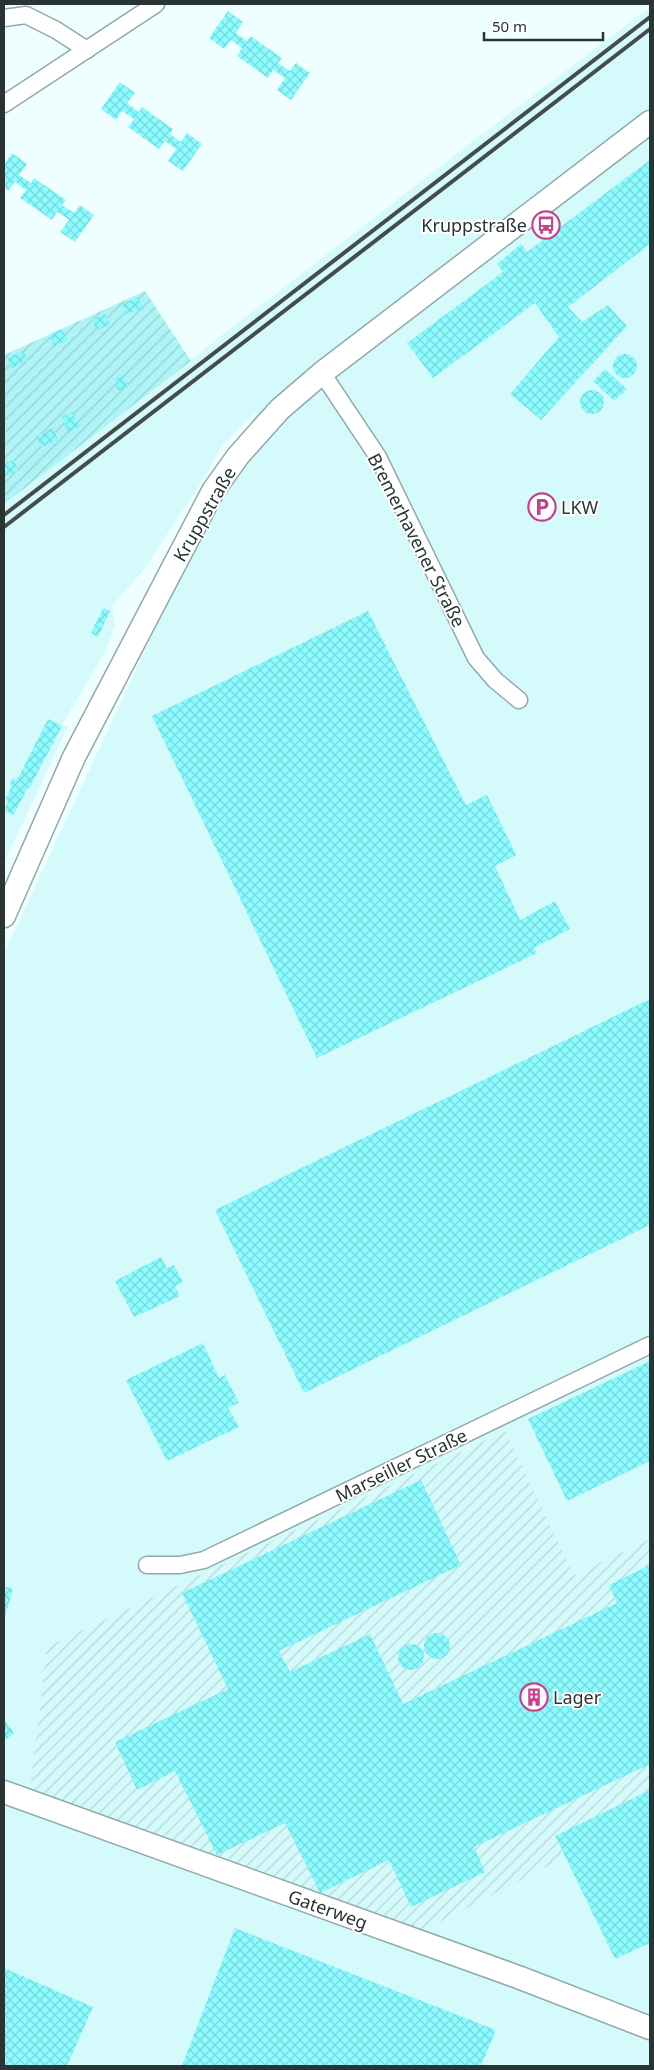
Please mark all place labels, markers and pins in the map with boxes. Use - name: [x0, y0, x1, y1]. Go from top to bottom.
- bus stop icon: Kruppstraße: [531, 210, 561, 240]
- place label: Kruppstraße: [421, 213, 527, 237]
- parking icon: LKW: [527, 492, 557, 522]
- place label: LKW: [561, 495, 599, 519]
- building icon: Lager: [519, 1682, 549, 1712]
- place label: Lager: [553, 1685, 602, 1709]

